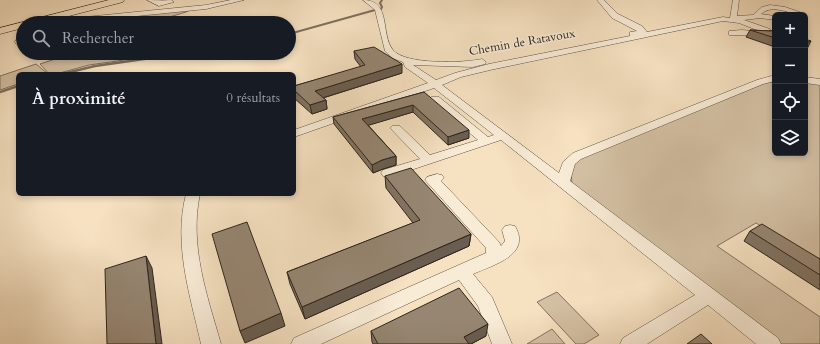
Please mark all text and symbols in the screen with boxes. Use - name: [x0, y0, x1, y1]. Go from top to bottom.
- map controls: [772, 12, 808, 156]
- button: +: [772, 12, 808, 48]
- search box: [16, 16, 296, 60]
- street label: Chemin de Ratavoux: [468, 25, 576, 59]
- icon: search: [30, 27, 52, 49]
- text: Rechercher: [62, 28, 134, 48]
- button: −: [772, 48, 808, 84]
- button: locate: [772, 84, 808, 120]
- text: À proximité: [32, 87, 126, 110]
- text: 0 résultats: [226, 89, 280, 107]
- button: layers: [772, 120, 808, 156]

